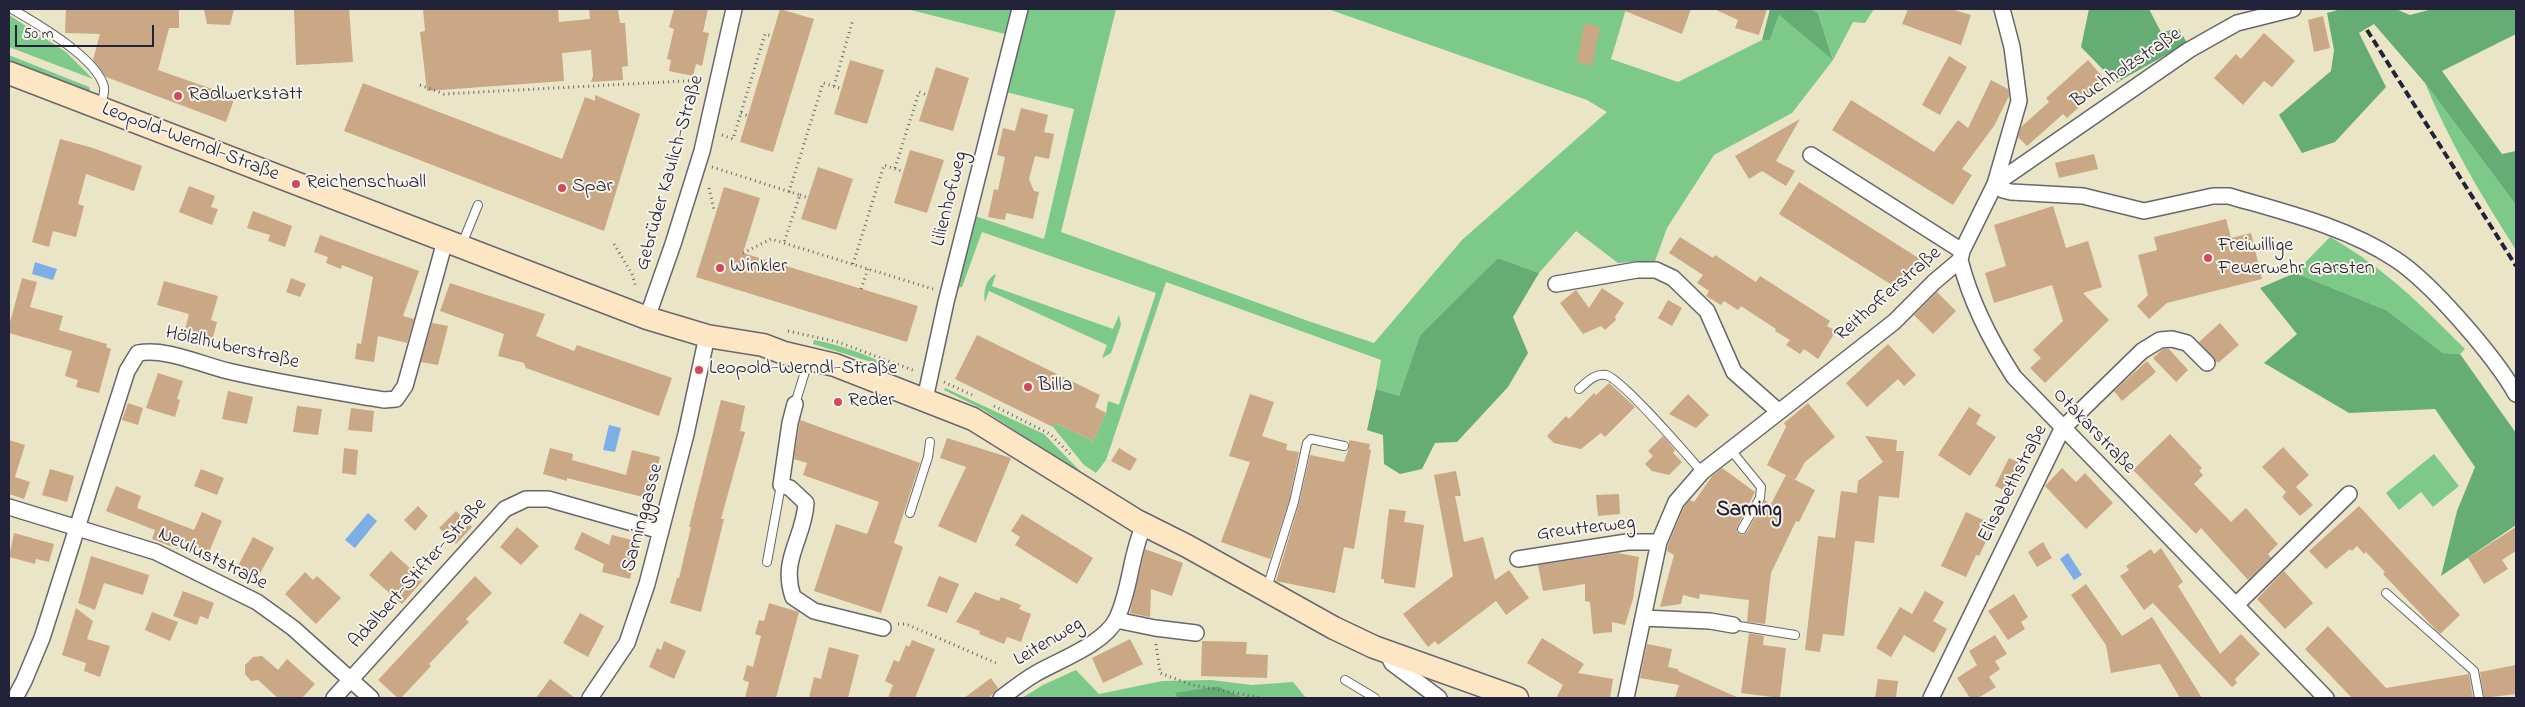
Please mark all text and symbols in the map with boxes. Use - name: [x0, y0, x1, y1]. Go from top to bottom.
- scale bar: [18, 15, 156, 47]
- text: 50 m: [23, 23, 53, 45]
- street label: Buchholzstraße: [2067, 23, 2187, 115]
- street label: Gebrüder Kaulich-Straße: [632, 73, 710, 273]
- place label: Radlwerkstatt: [188, 84, 303, 108]
- marker: Radlwerkstatt: [172, 90, 184, 102]
- street label: Leopold-Werndl-Straße: [98, 98, 282, 188]
- street label: Lilienhofweg: [928, 149, 974, 249]
- place label: Reichenschwall: [306, 172, 426, 196]
- place label: Spar: [572, 176, 613, 200]
- marker: Reichenschwall: [290, 178, 302, 190]
- marker: Spar: [556, 182, 568, 194]
- place label: Freiwillige Feuerwehr Garsten: [2218, 235, 2374, 282]
- street label: Reithofferstraße: [1831, 242, 1947, 348]
- marker: Freiwillige Feuerwehr Garsten: [2202, 252, 2214, 264]
- place label: Winkler: [730, 256, 787, 280]
- marker: Winkler: [714, 262, 726, 274]
- street label: Hölzlhuberstraße: [163, 322, 301, 376]
- place label: Leopold-Werndl-Straße: [709, 358, 897, 382]
- marker: Leopold-Werndl-Straße: [693, 364, 705, 376]
- place label: Billa: [1038, 375, 1073, 399]
- marker: Billa: [1022, 381, 1034, 393]
- street label: Otakarstraße: [2046, 384, 2140, 480]
- place label: Reder: [848, 390, 894, 414]
- marker: Reder: [832, 396, 844, 408]
- street label: Elisabethstraße: [1974, 421, 2054, 547]
- street label: Sarninggasse: [618, 461, 670, 575]
- street label: Adalbert-Stifter-Straße: [345, 494, 493, 654]
- district label: Sarning: [1716, 499, 1782, 525]
- street label: Greutterweg: [1536, 512, 1636, 548]
- street label: Neuluststraße: [153, 523, 271, 597]
- street label: Leitenweg: [1010, 613, 1088, 673]

